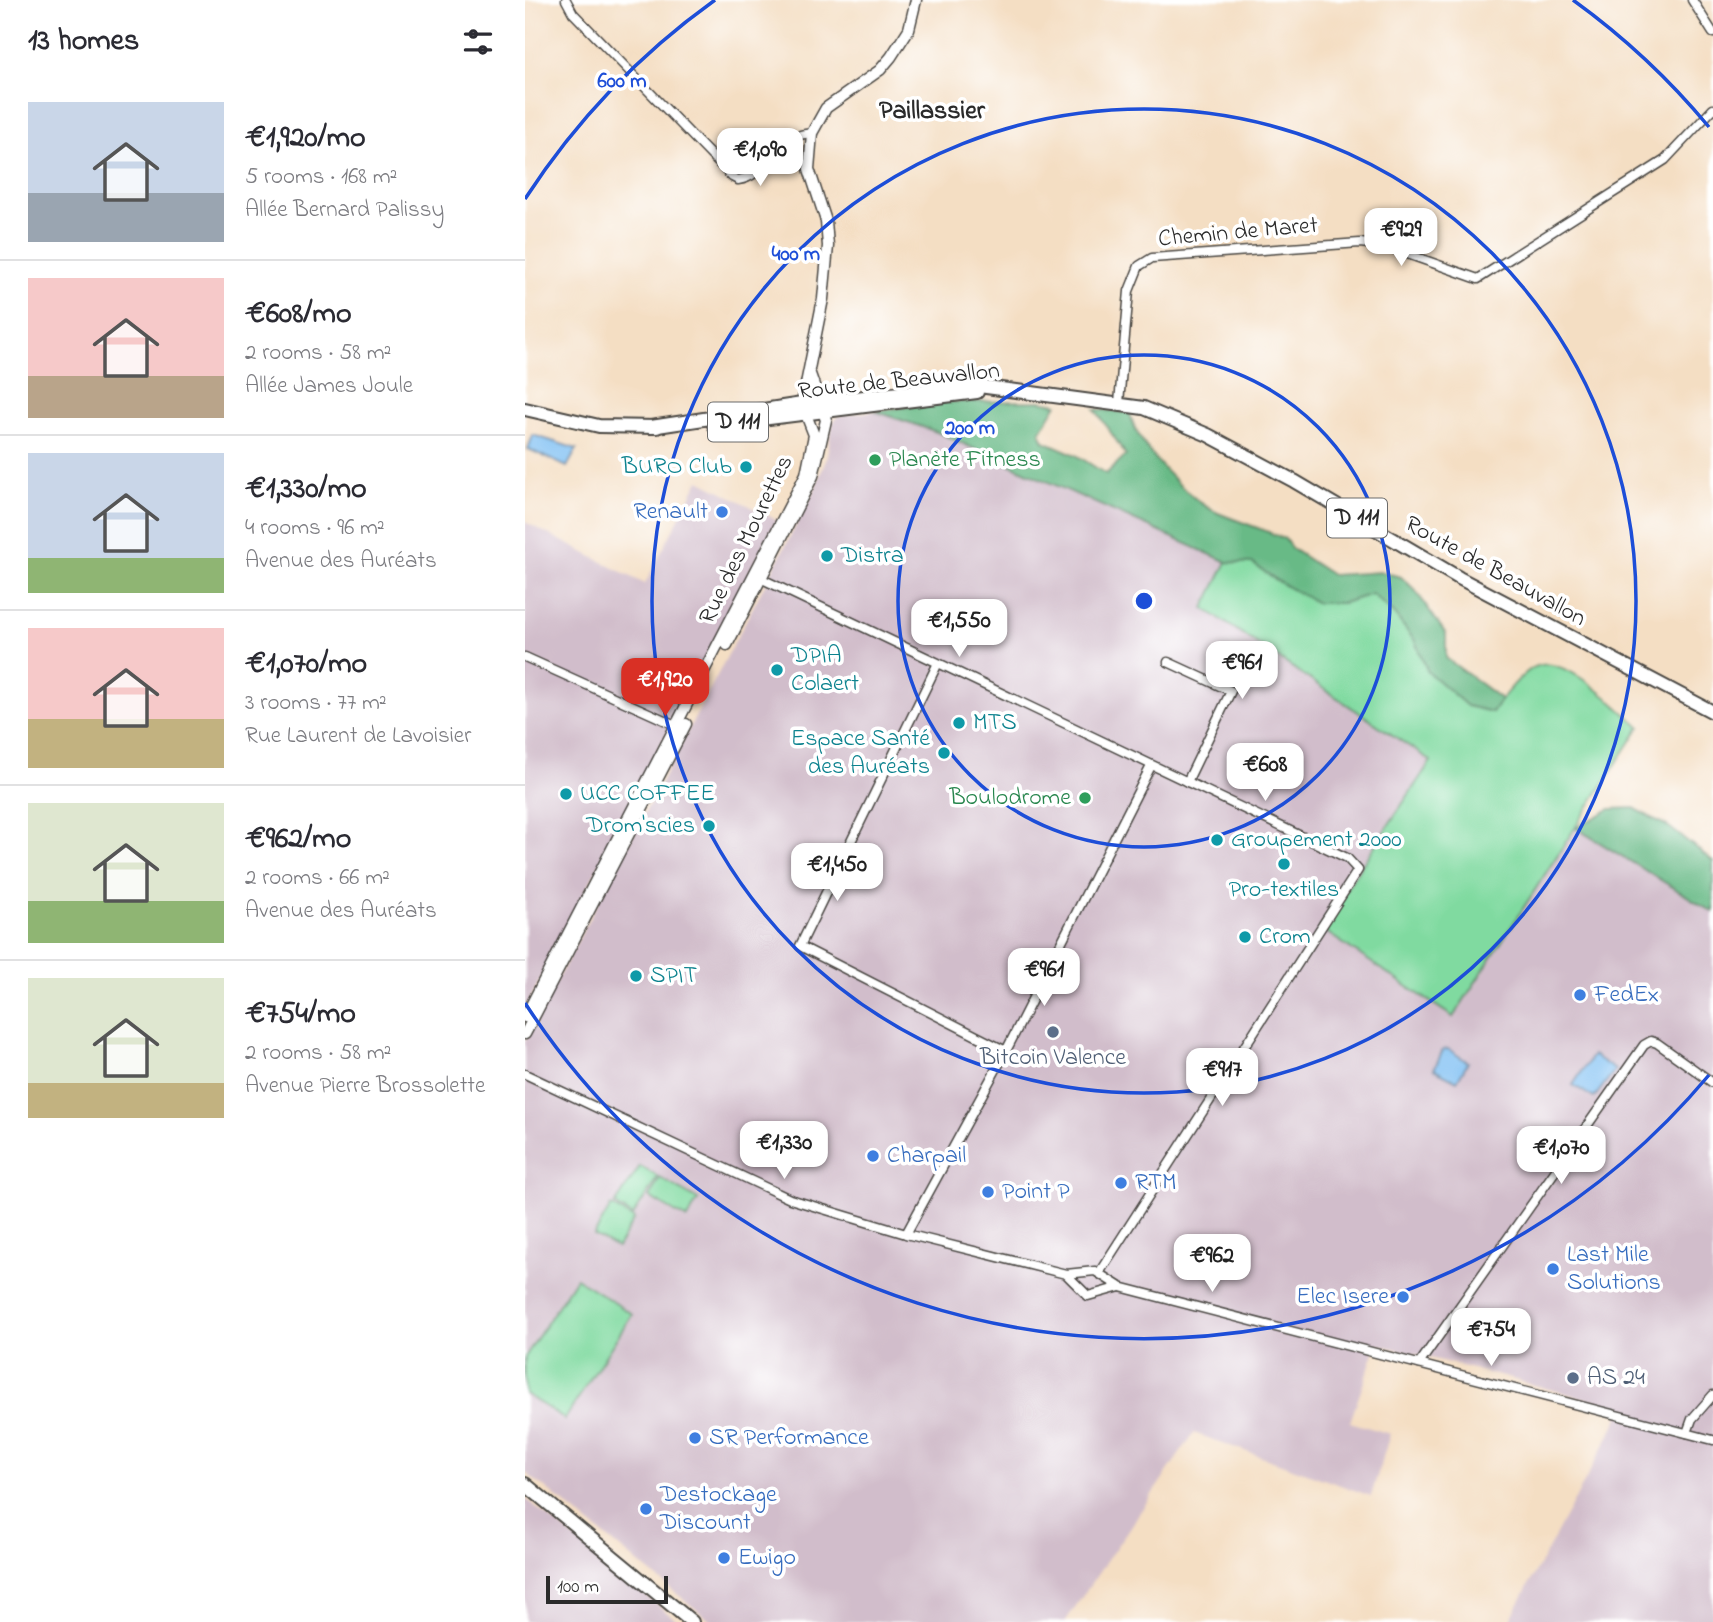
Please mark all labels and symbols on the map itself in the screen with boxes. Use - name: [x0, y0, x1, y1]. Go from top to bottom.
- text: 600 m: [598, 67, 646, 97]
- district label: Paillassier: [879, 93, 986, 131]
- pin: €1,090: [703, 128, 817, 188]
- pin: €929: [1360, 208, 1442, 268]
- street label: Chemin de Maret: [1157, 209, 1319, 257]
- text: 400 m: [772, 240, 820, 270]
- street label: Route de Beauvallon: [796, 354, 1002, 410]
- road number: D 111: [708, 402, 768, 442]
- text: 200 m: [944, 414, 995, 444]
- place label: Planète Fitness: [889, 443, 1041, 478]
- place label: BURO Club: [621, 450, 732, 485]
- street label: Rue des Mourettes: [691, 450, 803, 630]
- marker: Planète Fitness: [867, 452, 883, 468]
- marker: BURO Club: [738, 459, 754, 475]
- place label: Renault: [633, 495, 708, 530]
- road number: D 111: [1327, 498, 1387, 538]
- marker: Renault: [714, 504, 730, 520]
- street label: Route de Beauvallon: [1398, 508, 1592, 636]
- place label: Distra: [840, 539, 904, 574]
- marker: Distra: [819, 548, 835, 564]
- centre of rings: [1132, 589, 1156, 613]
- pin: €1,550: [902, 600, 1016, 659]
- place label: DPIA Colaert: [790, 639, 859, 702]
- pin: €961: [1201, 642, 1283, 701]
- pin: €1,920: [608, 658, 722, 718]
- marker: DPIA Colaert: [769, 662, 785, 678]
- place label: MTS: [973, 706, 1017, 741]
- marker: MTS: [951, 715, 967, 731]
- place label: Espace Santé des Auréats: [791, 722, 930, 785]
- pin: €608: [1224, 744, 1306, 803]
- marker: Espace Santé des Auréats: [936, 745, 952, 761]
- place label: UCC COFFEE: [580, 777, 715, 812]
- place label: Boulodrome: [948, 781, 1071, 816]
- marker: UCC COFFEE: [558, 786, 574, 802]
- marker: Boulodrome: [1077, 790, 1093, 806]
- place label: Drom'scies: [585, 809, 695, 844]
- marker: Drom'scies: [701, 818, 717, 834]
- place label: Groupement 2000: [1231, 823, 1402, 858]
- marker: Groupement 2000: [1209, 832, 1225, 848]
- pin: €1,450: [780, 844, 894, 903]
- marker: Pro-textiles: [1276, 856, 1292, 872]
- place label: Pro-textiles: [1229, 873, 1339, 908]
- place label: Crom: [1259, 920, 1311, 955]
- marker: Crom: [1237, 929, 1253, 945]
- pin: €961: [1003, 948, 1085, 1008]
- place label: SPIT: [650, 959, 698, 994]
- marker: SPIT: [628, 968, 644, 984]
- place label: FedEx: [1593, 978, 1659, 1013]
- marker: FedEx: [1572, 987, 1588, 1003]
- marker: Bitcoin Valence: [1045, 1024, 1061, 1040]
- place label: Bitcoin Valence: [979, 1041, 1126, 1076]
- pin: €917: [1181, 1048, 1263, 1108]
- pin: €1,330: [727, 1122, 841, 1181]
- pin: €1,070: [1504, 1126, 1618, 1186]
- place label: Charpail: [887, 1139, 966, 1174]
- marker: Charpail: [865, 1148, 881, 1164]
- place label: RTM: [1135, 1166, 1177, 1201]
- place label: Point P: [1002, 1175, 1070, 1210]
- marker: RTM: [1113, 1175, 1129, 1191]
- marker: Point P: [980, 1184, 996, 1200]
- pin: €962: [1171, 1234, 1253, 1294]
- place label: Last Mile Solutions: [1567, 1238, 1661, 1301]
- marker: Last Mile Solutions: [1545, 1261, 1561, 1277]
- place label: Elec Isere: [1296, 1280, 1389, 1315]
- marker: Elec Isere: [1395, 1289, 1411, 1305]
- pin: €754: [1450, 1308, 1532, 1368]
- place label: AS 24: [1587, 1361, 1645, 1396]
- marker: AS 24: [1565, 1370, 1581, 1386]
- place label: SR Performance: [709, 1421, 869, 1456]
- marker: SR Performance: [687, 1430, 703, 1446]
- place label: Destockage Discount: [659, 1478, 777, 1541]
- marker: Destockage Discount: [638, 1501, 654, 1517]
- place label: Ewigo: [738, 1541, 796, 1576]
- marker: Ewigo: [716, 1550, 732, 1566]
- scale bar: [546, 1573, 669, 1605]

